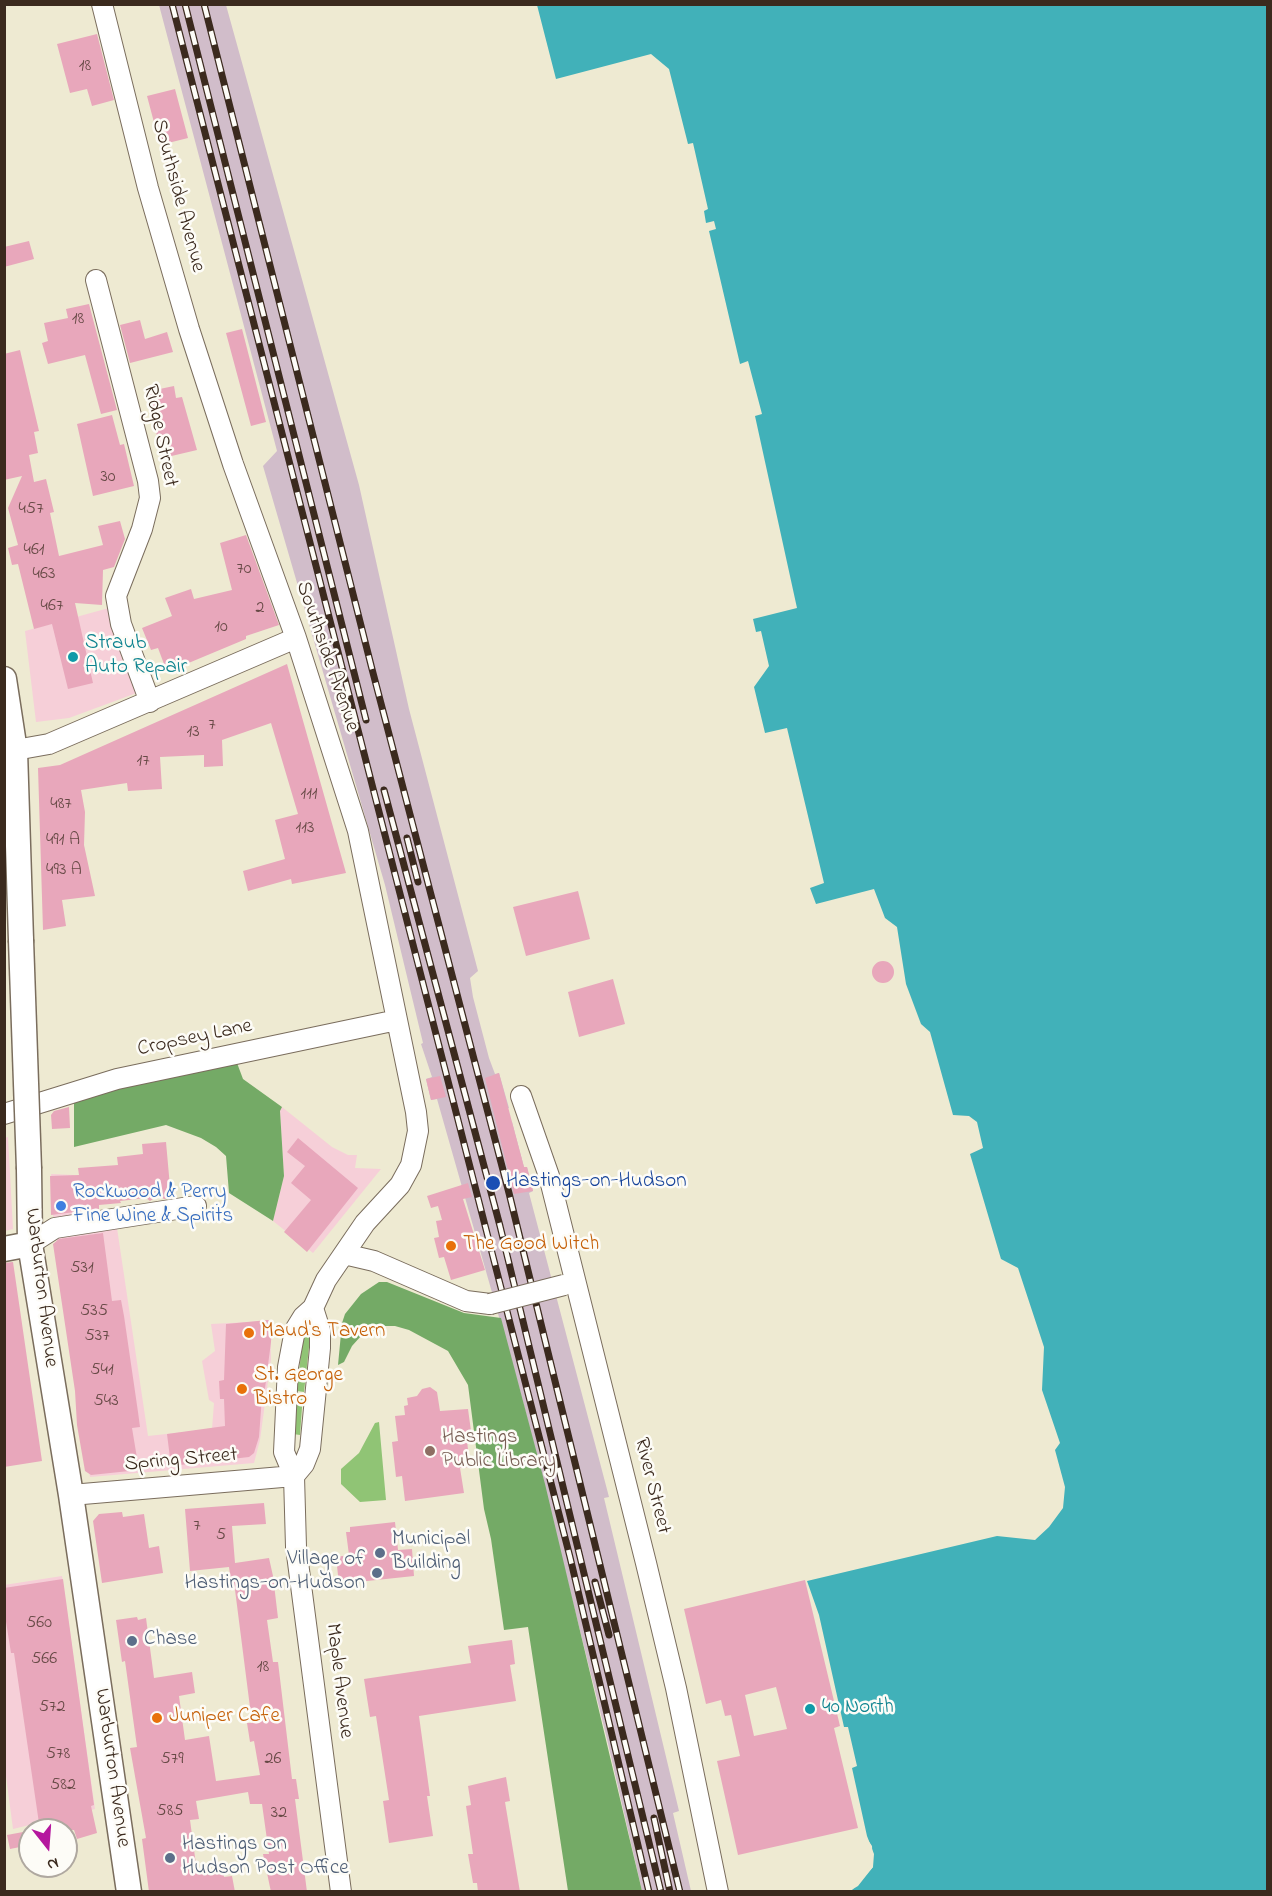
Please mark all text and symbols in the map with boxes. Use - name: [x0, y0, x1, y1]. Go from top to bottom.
- house number: 18: [79, 56, 91, 78]
- street label: Southside Avenue: [144, 117, 210, 275]
- house number: 18: [72, 309, 84, 331]
- street label: Ridge Street: [136, 382, 182, 490]
- house number: 30: [100, 467, 116, 489]
- house number: 457: [18, 499, 44, 521]
- house number: 461: [23, 540, 45, 562]
- house number: 70: [236, 559, 252, 581]
- house number: 463: [33, 564, 55, 586]
- street label: Southside Avenue: [289, 579, 363, 735]
- house number: 467: [41, 596, 63, 618]
- house number: 2: [256, 598, 264, 620]
- house number: 10: [214, 617, 228, 639]
- place label: Straub Auto Repair: [85, 632, 187, 682]
- marker: Straub Auto Repair: [66, 650, 80, 664]
- house number: 7: [208, 715, 216, 737]
- house number: 13: [186, 722, 200, 744]
- house number: 17: [136, 751, 150, 773]
- house number: 111: [300, 784, 318, 806]
- house number: 487: [50, 794, 72, 816]
- house number: 113: [296, 818, 314, 840]
- house number: 491 A: [46, 830, 80, 852]
- house number: 493 A: [46, 860, 82, 882]
- street label: Cropsey Lane: [136, 1015, 254, 1063]
- place label: Hastings-on-Hudson: [506, 1170, 686, 1196]
- marker: Hastings-on-Hudson: [484, 1174, 502, 1192]
- place label: Rockwood & Perry Fine Wine & Spirits: [73, 1181, 233, 1231]
- marker: Rockwood & Perry Fine Wine & Spirits: [54, 1199, 68, 1213]
- street label: Warburton Avenue: [18, 1207, 62, 1369]
- place label: The Good Witch: [463, 1233, 599, 1259]
- marker: The Good Witch: [444, 1239, 458, 1253]
- house number: 531: [70, 1258, 94, 1280]
- house number: 535: [80, 1301, 108, 1323]
- place label: Maud's Tavern: [261, 1320, 385, 1346]
- house number: 537: [84, 1326, 110, 1348]
- marker: Maud's Tavern: [242, 1326, 256, 1340]
- house number: 541: [90, 1360, 114, 1382]
- place label: St. George Bistro: [254, 1364, 343, 1414]
- marker: St. George Bistro: [235, 1382, 249, 1396]
- house number: 543: [93, 1391, 119, 1413]
- place label: Hastings Public Library: [442, 1426, 556, 1476]
- street label: River Street: [627, 1435, 675, 1537]
- street label: Spring Street: [124, 1444, 238, 1478]
- marker: Hastings Public Library: [423, 1444, 437, 1458]
- house number: 7: [193, 1516, 201, 1538]
- house number: 5: [216, 1525, 226, 1547]
- place label: Municipal Building: [392, 1528, 470, 1578]
- marker: Municipal Building: [373, 1546, 387, 1560]
- place label: Village of Hastings-on-Hudson: [185, 1548, 365, 1598]
- marker: Village of Hastings-on-Hudson: [370, 1566, 384, 1580]
- house number: 560: [26, 1613, 52, 1635]
- street label: Maple Avenue: [318, 1622, 358, 1740]
- place label: Chase: [144, 1628, 197, 1654]
- marker: Chase: [125, 1634, 139, 1648]
- house number: 566: [31, 1649, 57, 1671]
- house number: 18: [257, 1657, 269, 1679]
- street label: Warburton Avenue: [87, 1687, 135, 1849]
- place label: 40 North: [822, 1696, 894, 1722]
- house number: 572: [39, 1697, 65, 1719]
- marker: 40 North: [803, 1702, 817, 1716]
- place label: Juniper Cafe: [169, 1705, 280, 1731]
- marker: Juniper Cafe: [150, 1711, 164, 1725]
- house number: 578: [46, 1744, 70, 1766]
- house number: 579: [160, 1749, 184, 1771]
- house number: 26: [265, 1749, 281, 1771]
- house number: 582: [50, 1775, 76, 1797]
- house number: 585: [156, 1801, 184, 1823]
- house number: 32: [271, 1803, 287, 1825]
- north arrow: [18, 1818, 78, 1878]
- place label: Hastings On Hudson Post Office: [182, 1833, 349, 1883]
- text: N: [44, 1850, 61, 1876]
- marker: Hastings On Hudson Post Office: [163, 1851, 177, 1865]

